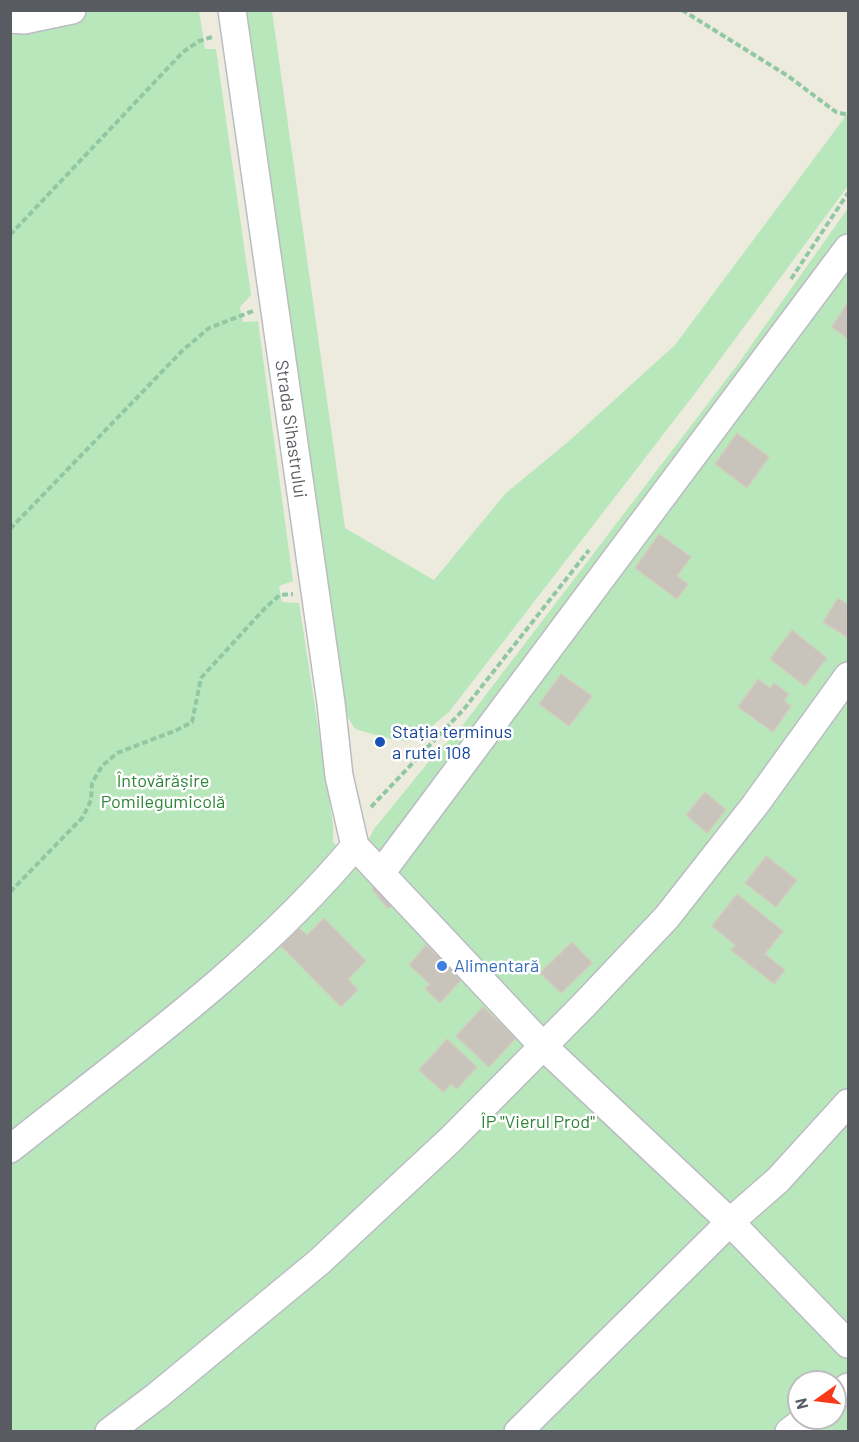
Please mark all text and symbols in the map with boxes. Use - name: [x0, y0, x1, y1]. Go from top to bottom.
- street label: Strada Sihastrului: [271, 359, 311, 499]
- place label: Stația terminus a rutei 108: [392, 721, 512, 764]
- marker: Stația terminus a rutei 108: [373, 735, 387, 749]
- park label: Întovărășire Pomilegumicolă: [101, 770, 225, 812]
- place label: Alimentară: [454, 955, 539, 977]
- marker: Alimentară: [435, 959, 449, 973]
- park label: ÎP "Vierul Prod": [481, 1111, 595, 1133]
- north arrow: [787, 1370, 847, 1430]
- text: N: [790, 1397, 811, 1411]

